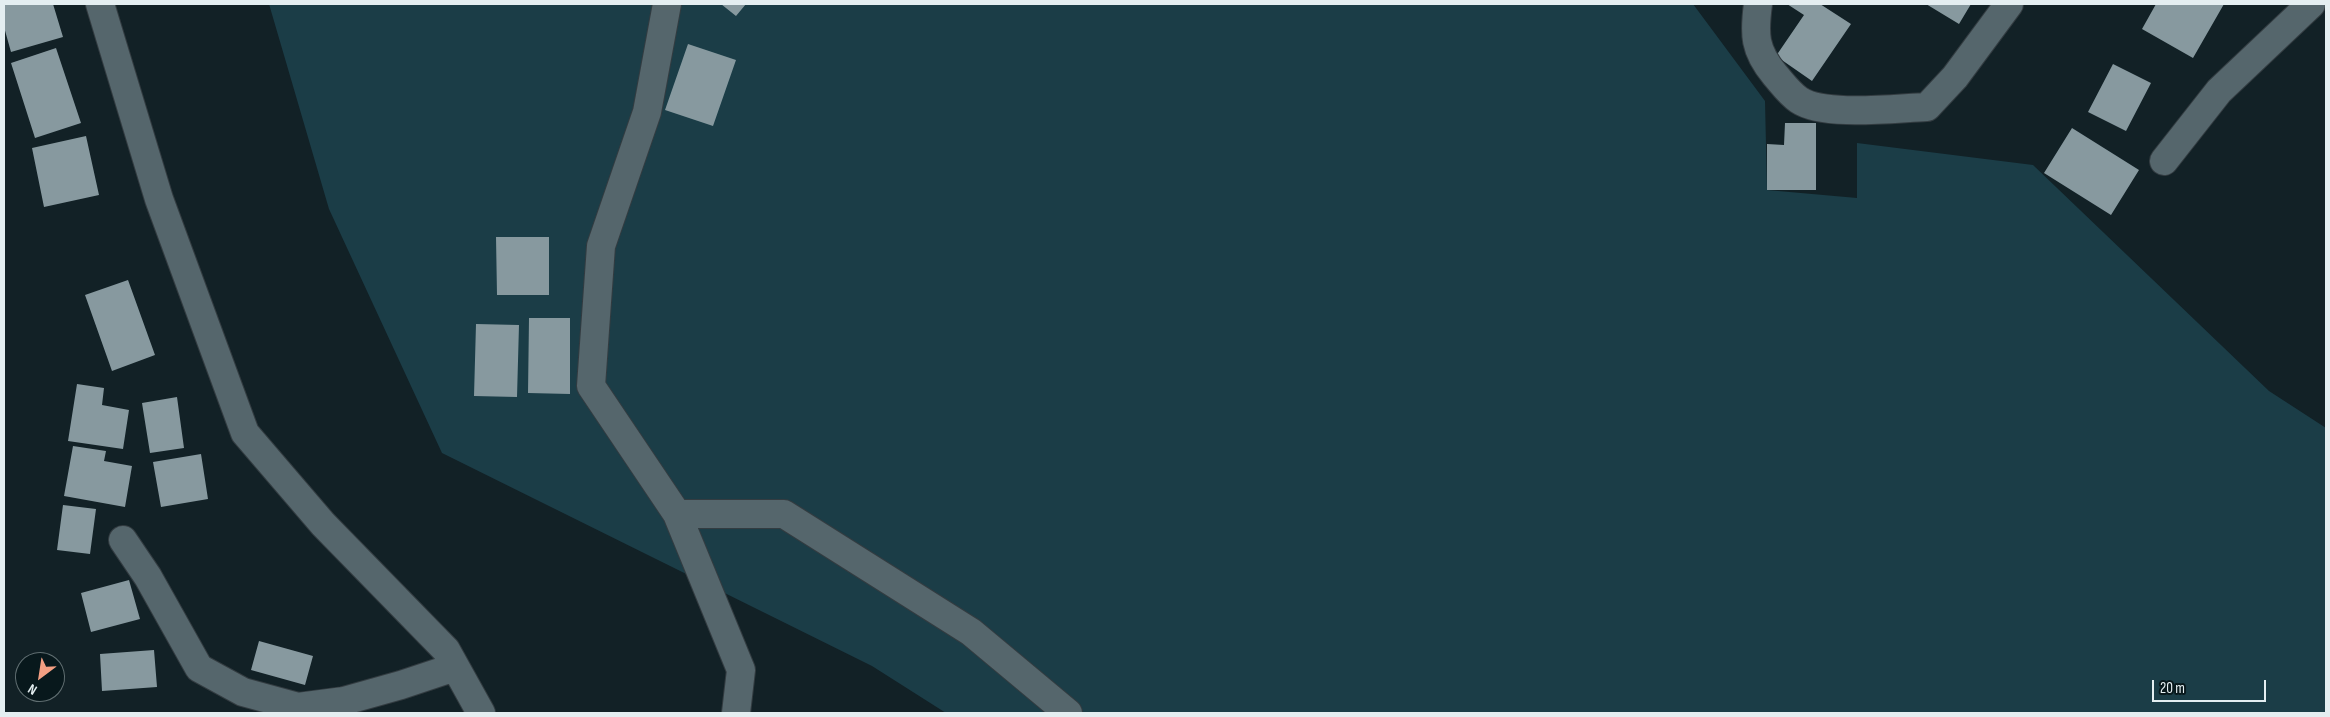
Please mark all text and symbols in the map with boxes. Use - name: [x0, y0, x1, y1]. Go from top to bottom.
- north arrow: [15, 652, 65, 702]
- scale bar: [2155, 670, 2269, 702]
- text: 20 m: [2160, 679, 2185, 698]
- text: N: [25, 680, 40, 699]

